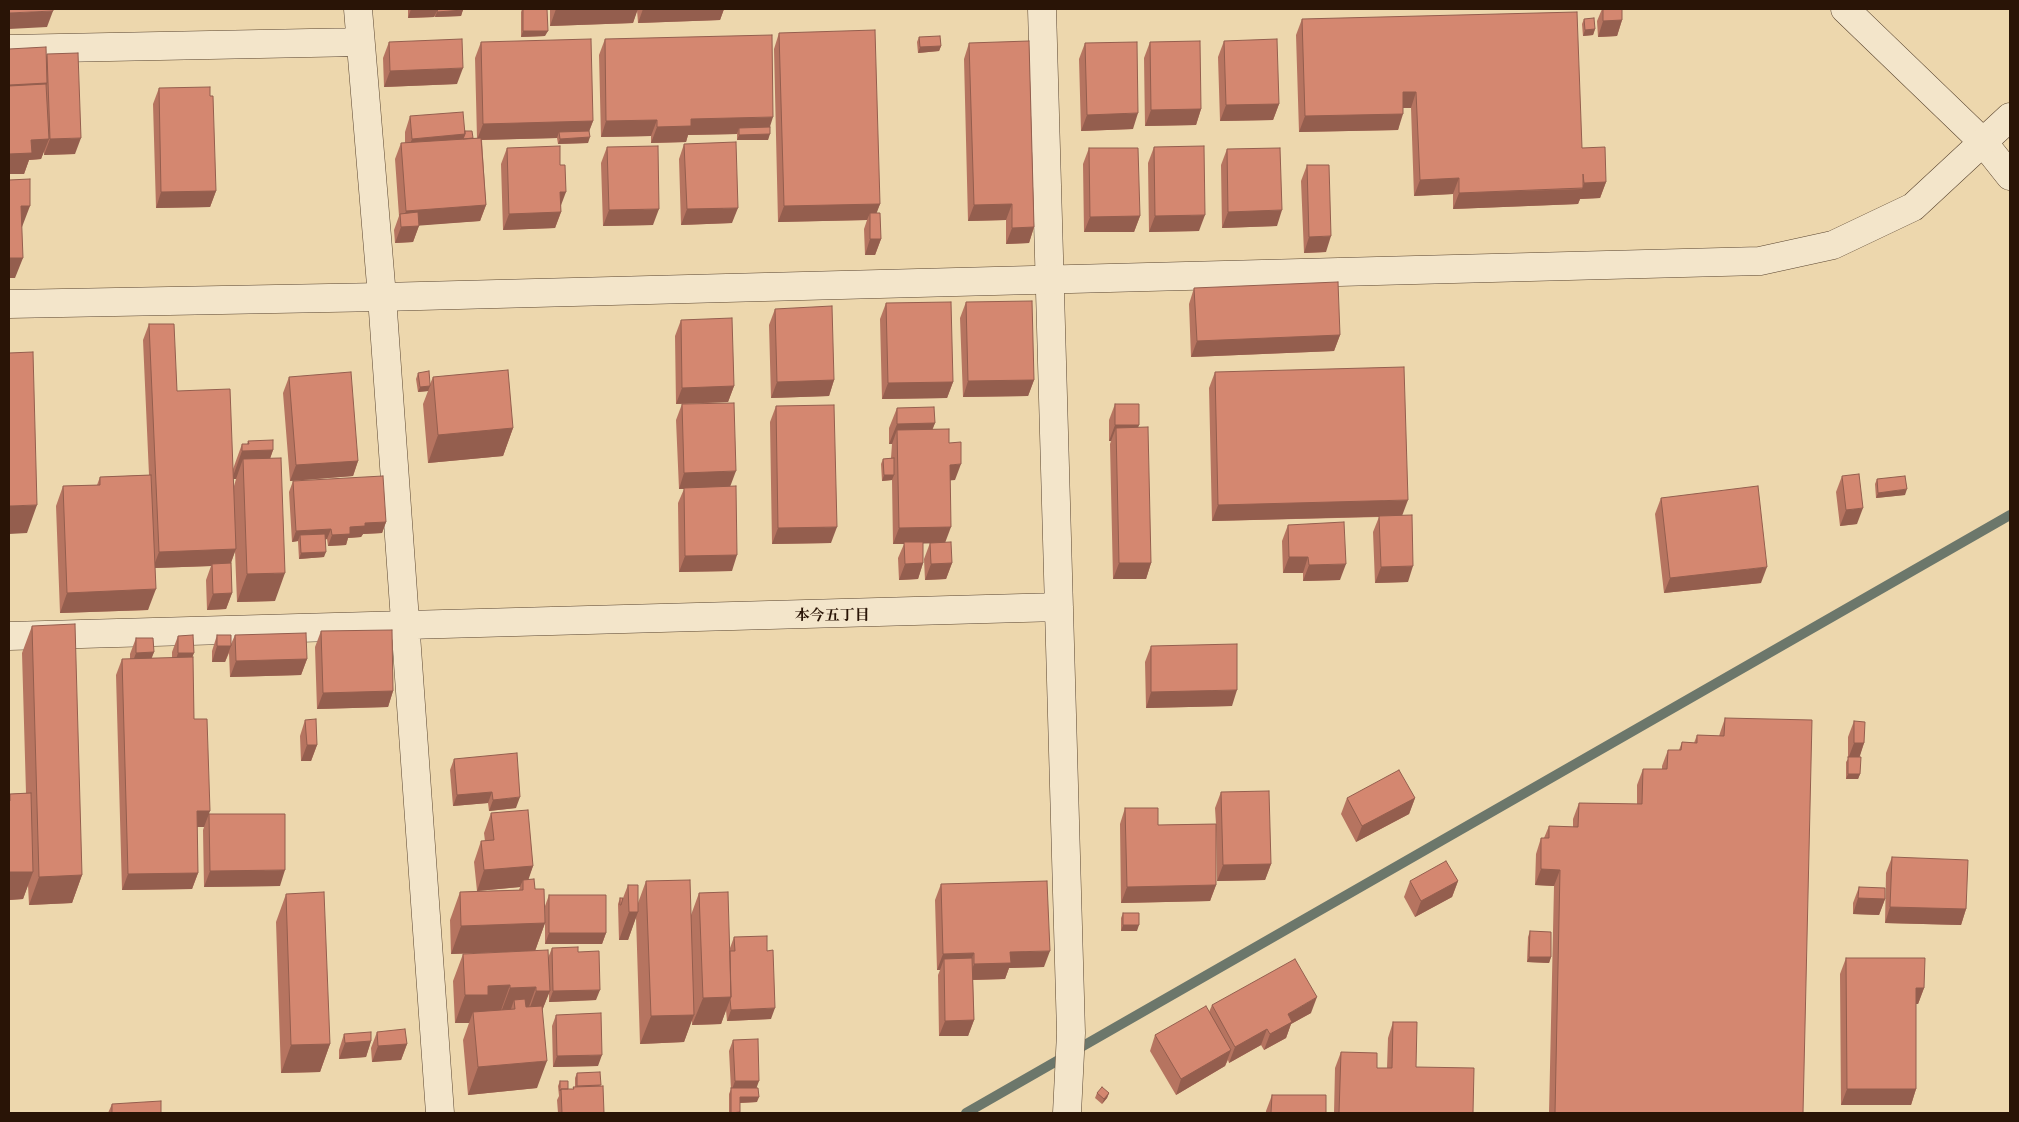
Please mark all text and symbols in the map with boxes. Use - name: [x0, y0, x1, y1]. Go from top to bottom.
- district label: 本今五丁目: [795, 607, 869, 625]

